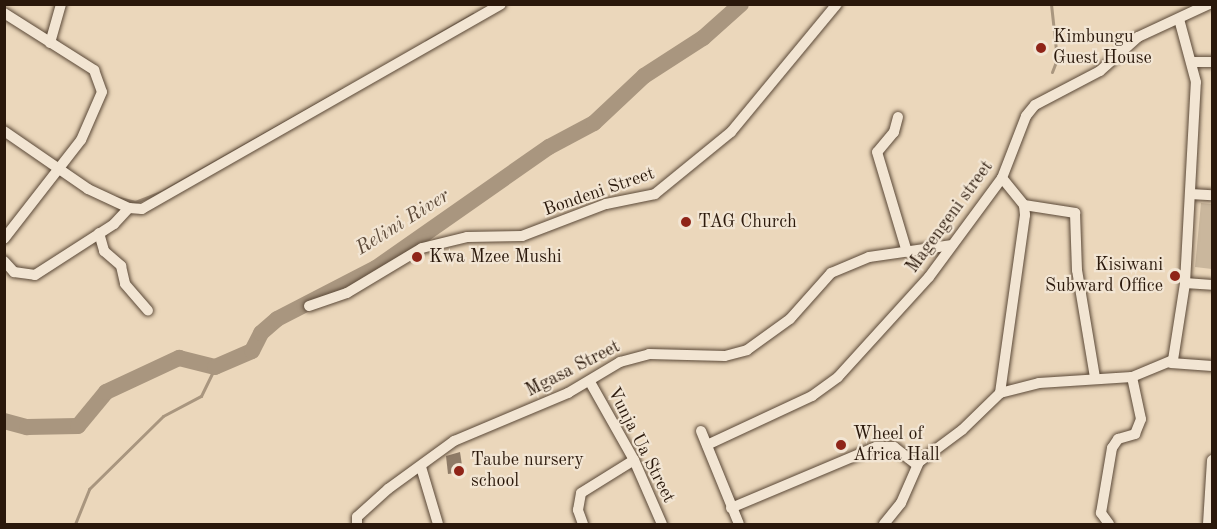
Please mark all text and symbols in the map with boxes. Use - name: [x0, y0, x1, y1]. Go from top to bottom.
- place label: Kimbungu Guest House: [1053, 27, 1152, 70]
- marker: Kimbungu Guest House: [1034, 41, 1048, 55]
- street label: Magengeni street: [902, 157, 998, 277]
- street label: Bondeni Street: [541, 163, 657, 221]
- water label: Relini River: [352, 185, 454, 261]
- place label: TAG Church: [698, 211, 797, 233]
- marker: TAG Church: [679, 215, 693, 229]
- place label: Kwa Mzee Mushi: [429, 246, 562, 268]
- marker: Kwa Mzee Mushi: [410, 250, 424, 264]
- place label: Kisiwani Subward Office: [1045, 255, 1163, 298]
- marker: Kisiwani Subward Office: [1168, 269, 1182, 283]
- street label: Mgasa Street: [522, 336, 624, 402]
- street label: Vunja Ua Street: [603, 384, 679, 506]
- place label: Wheel of Africa Hall: [853, 424, 940, 466]
- marker: Wheel of Africa Hall: [834, 438, 848, 452]
- place label: Taube nursery school: [471, 450, 584, 492]
- marker: Taube nursery school: [452, 464, 466, 478]

